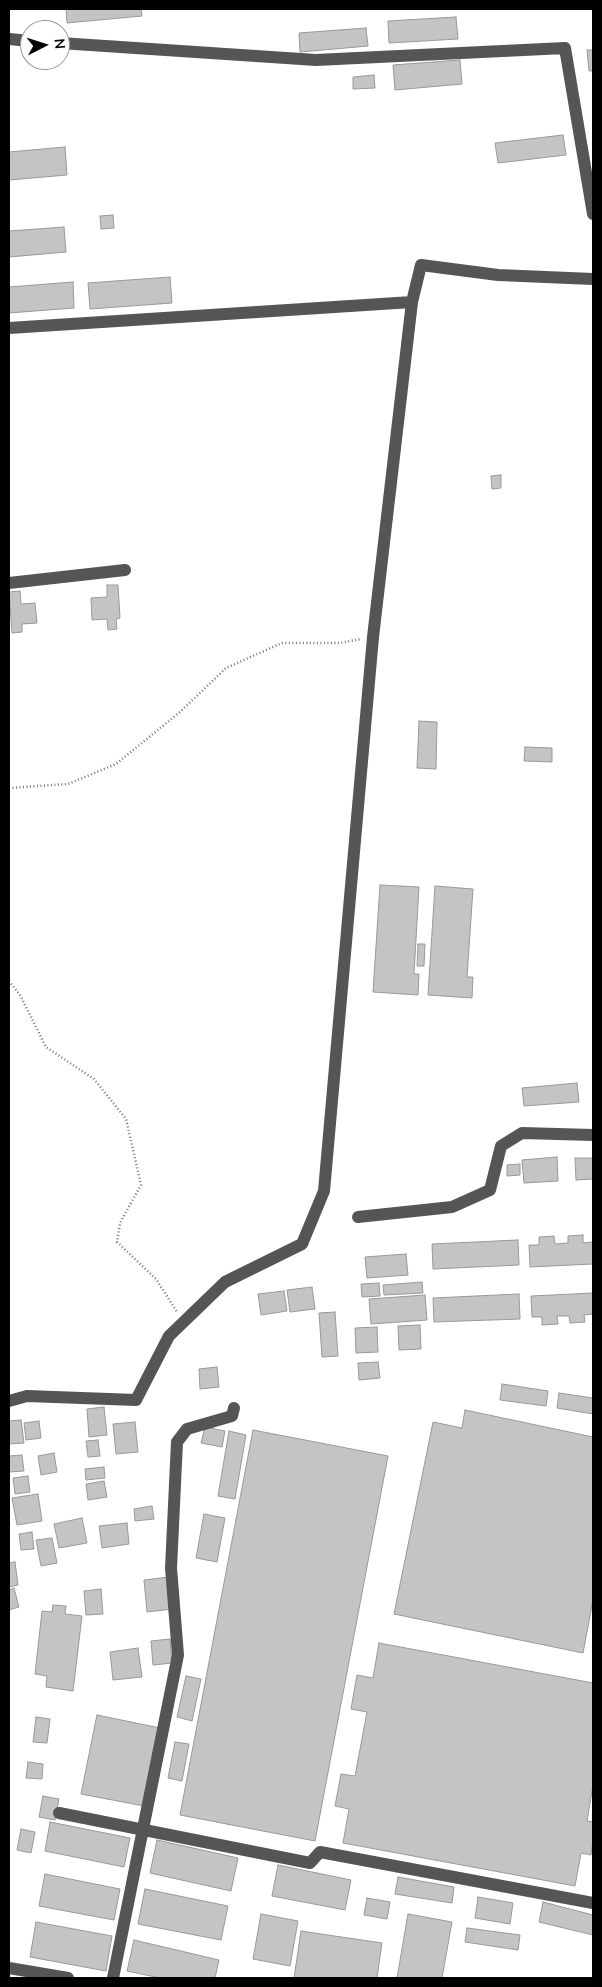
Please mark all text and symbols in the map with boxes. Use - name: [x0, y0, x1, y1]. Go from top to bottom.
- north arrow: [20, 20, 70, 70]
- text: N: [50, 38, 69, 50]

